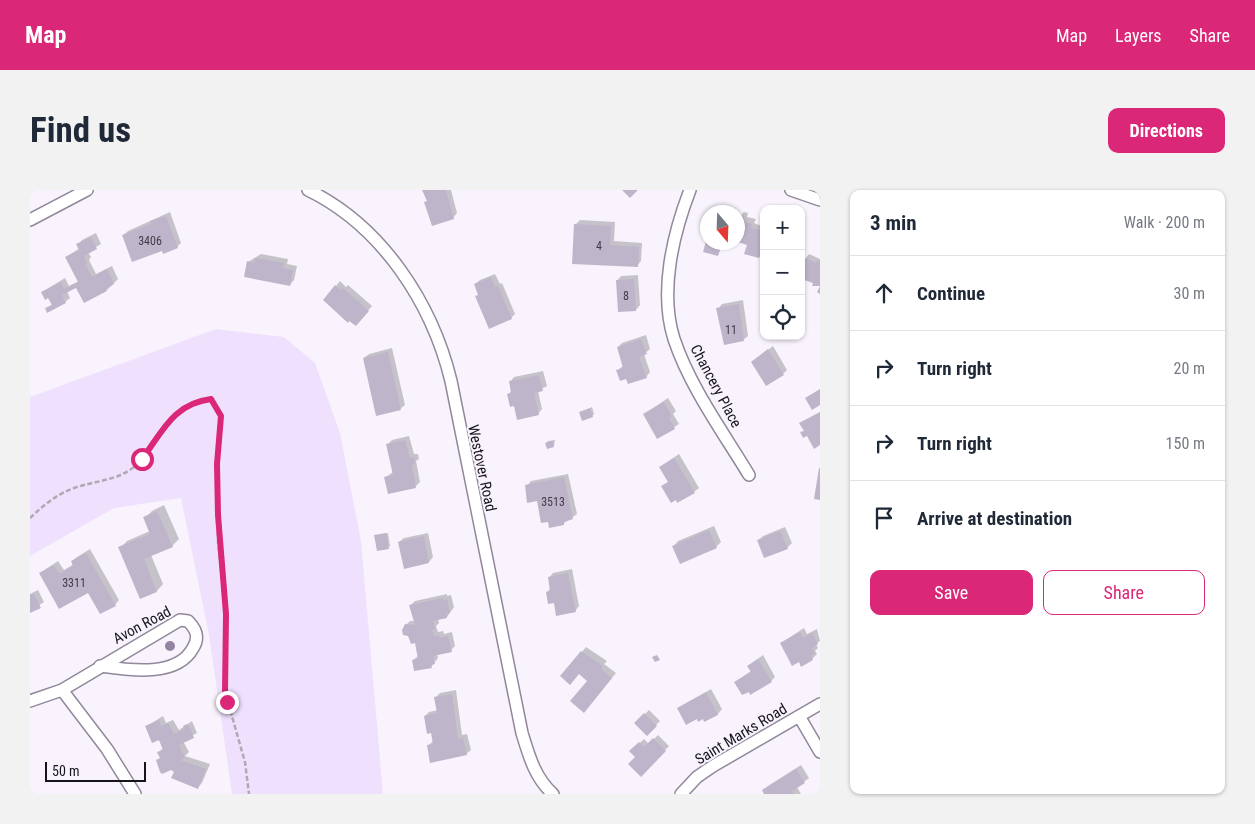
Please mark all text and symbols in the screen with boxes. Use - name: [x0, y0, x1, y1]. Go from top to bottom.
- text: Map: [25, 21, 66, 49]
- text: Map: [1056, 25, 1087, 46]
- text: Layers: [1115, 25, 1162, 46]
- text: Share: [1190, 25, 1230, 46]
- button: Directions: [1108, 108, 1225, 153]
- text: Find us: [30, 110, 131, 151]
- north arrow: [700, 205, 745, 250]
- map controls: [760, 205, 805, 340]
- button: +: [760, 205, 805, 250]
- text: 3 min: [870, 211, 917, 235]
- text: Walk · 200 m: [1124, 213, 1205, 232]
- house number: 3406: [138, 234, 162, 248]
- house number: 4: [596, 239, 602, 253]
- button: −: [760, 250, 805, 295]
- icon: ahead: [870, 279, 898, 307]
- text: Continue: [917, 282, 985, 305]
- text: 30 m: [1173, 284, 1205, 303]
- house number: 8: [623, 289, 629, 303]
- button: locate: [760, 295, 805, 340]
- house number: 11: [725, 323, 737, 337]
- street label: Chancery Place: [687, 341, 745, 431]
- icon: right: [870, 354, 898, 382]
- text: Turn right: [917, 357, 992, 380]
- text: 20 m: [1173, 359, 1205, 378]
- street label: Westover Road: [464, 423, 500, 513]
- icon: right: [870, 429, 898, 457]
- text: Turn right: [917, 432, 992, 455]
- text: 150 m: [1166, 434, 1205, 453]
- route start: [131, 448, 154, 471]
- house number: 3513: [541, 495, 565, 509]
- icon: arrive: [870, 504, 898, 532]
- text: Arrive at destination: [917, 507, 1072, 530]
- button: Save: [870, 570, 1033, 615]
- button: Share: [1043, 570, 1205, 615]
- house number: 3311: [62, 576, 86, 590]
- street label: Avon Road: [110, 602, 174, 648]
- route end: [216, 691, 239, 714]
- street label: Saint Marks Road: [692, 700, 790, 768]
- scale bar: [45, 759, 146, 782]
- text: 50 m: [52, 763, 80, 779]

